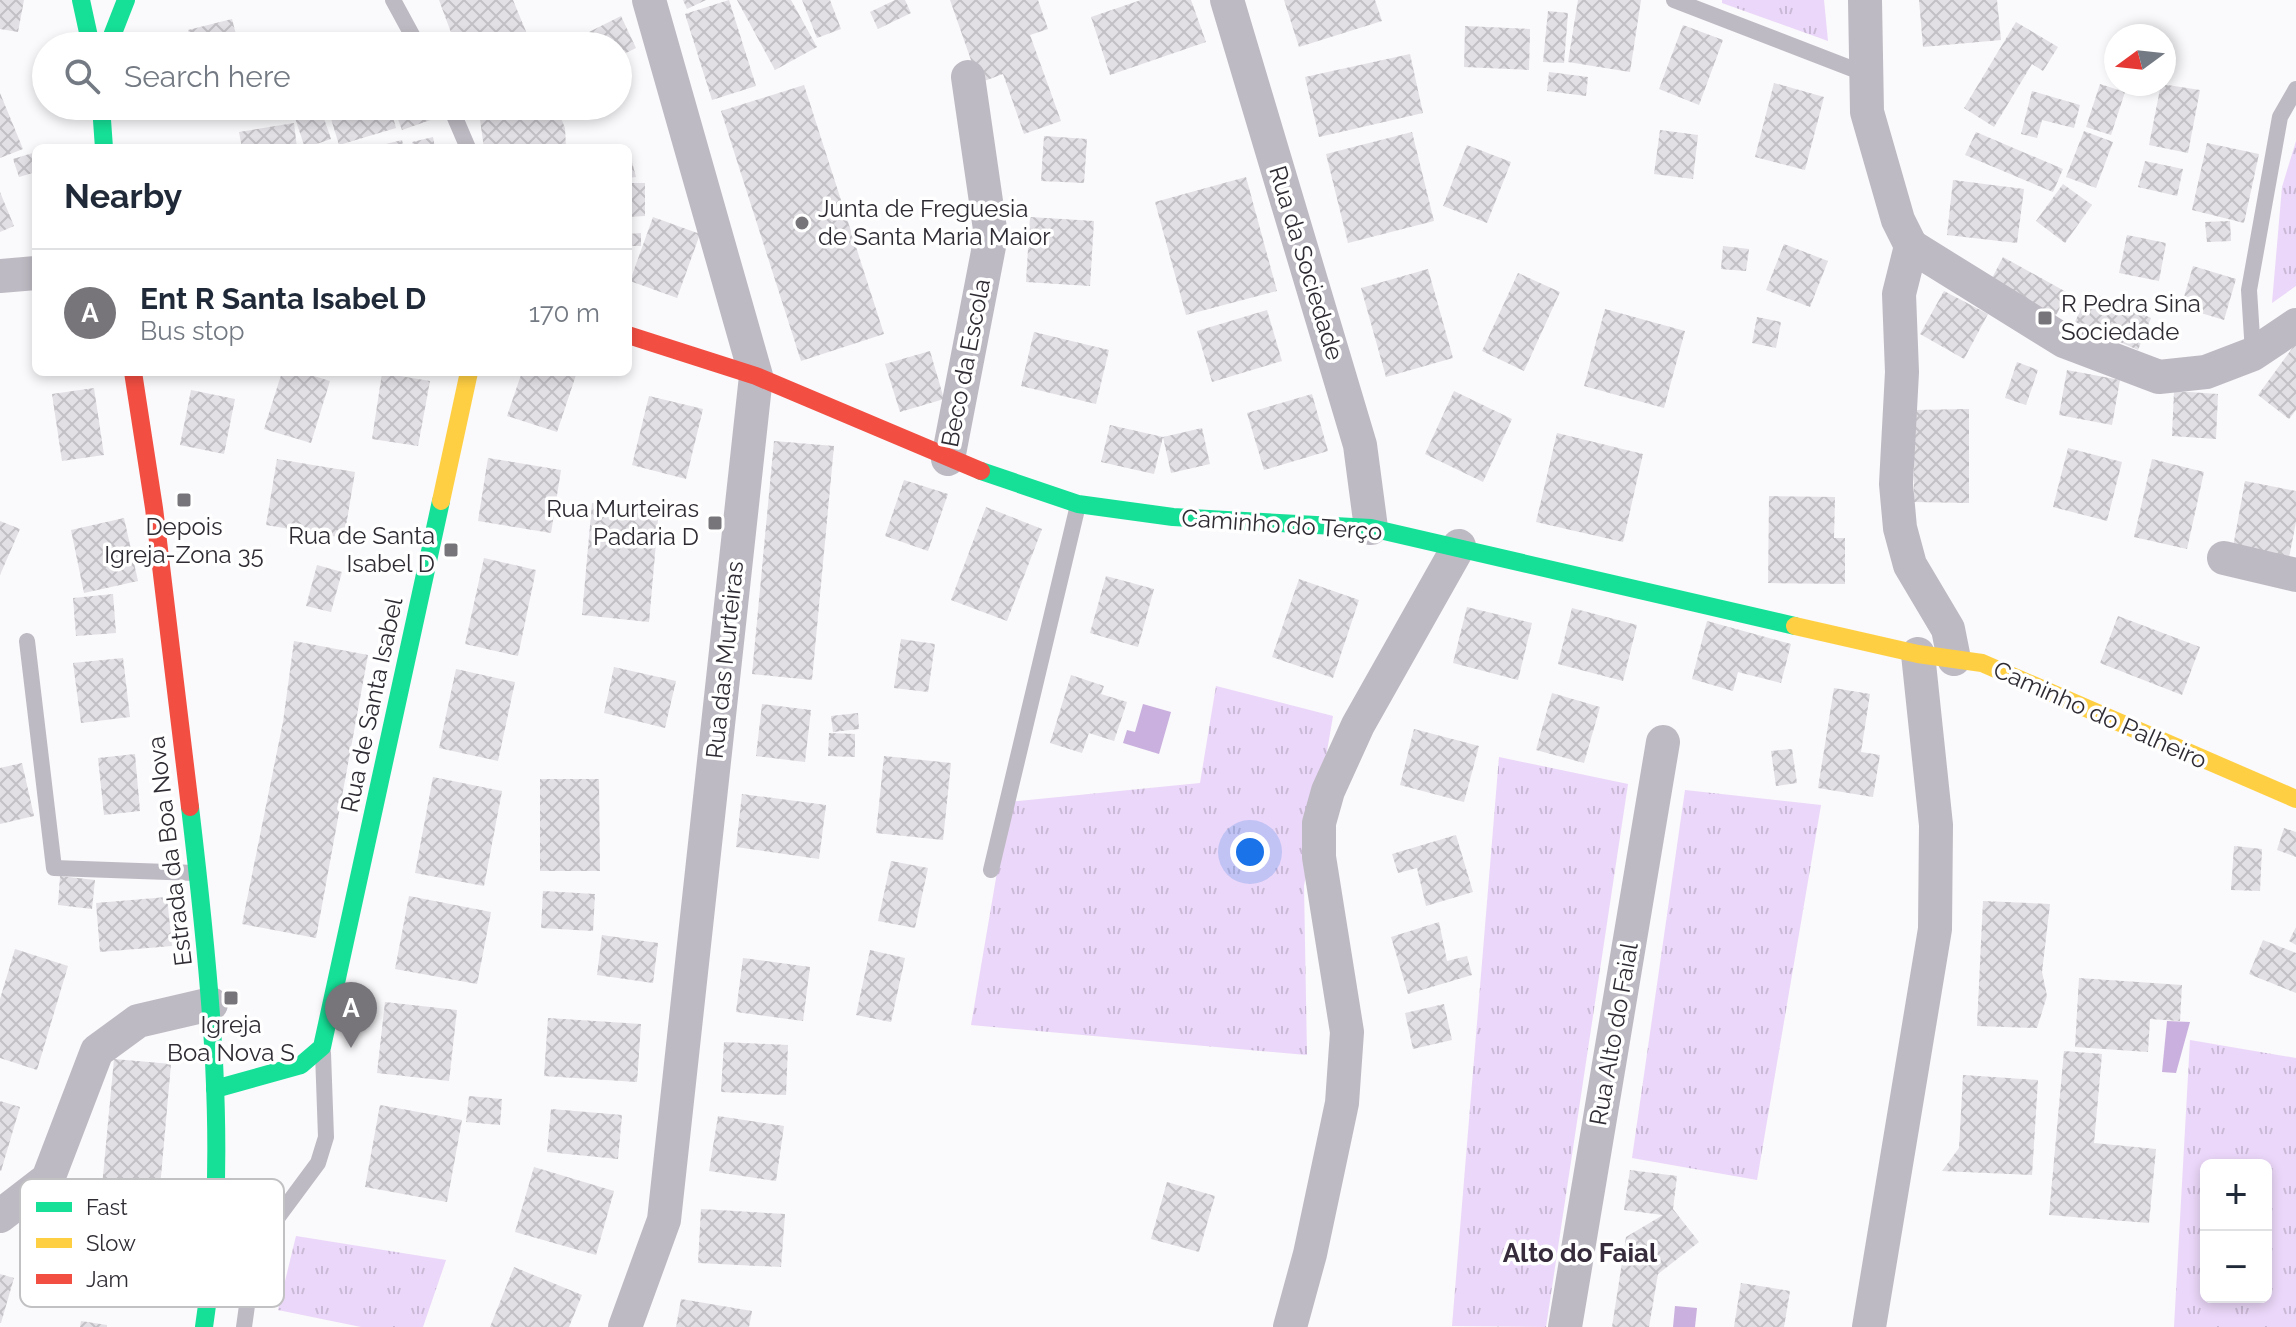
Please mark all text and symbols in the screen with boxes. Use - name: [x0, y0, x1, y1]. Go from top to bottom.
- north arrow: [2104, 24, 2176, 96]
- search box: [32, 32, 632, 120]
- icon: search: [60, 54, 104, 98]
- text: Search here: [124, 59, 291, 94]
- street label: Rua da Sociedade: [1263, 162, 1350, 363]
- text: Nearby: [64, 176, 182, 216]
- place label: Junta de Freguesia de Santa Maria Maior: [818, 194, 1051, 251]
- marker: Junta de Freguesia de Santa Maria Maior: [793, 214, 811, 232]
- street label: Beco da Escola: [935, 276, 996, 449]
- text: Ent R Santa Isabel D: [140, 281, 426, 316]
- place label: R Pedra Sina Sociedade: [2061, 289, 2201, 346]
- text: A: [81, 298, 99, 328]
- text: 170 m: [529, 298, 600, 328]
- marker: R Pedra Sina Sociedade: [2036, 309, 2054, 327]
- text: Bus stop: [140, 316, 245, 346]
- marker: Depois Igreja-Zona 35: [175, 491, 193, 509]
- place label: Rua Murteiras Padaria D: [546, 494, 699, 551]
- street label: Caminho do Terço: [1181, 503, 1383, 546]
- place label: Depois Igreja-Zona 35: [104, 512, 264, 569]
- marker: Rua Murteiras Padaria D: [706, 514, 724, 532]
- place label: Rua de Santa Isabel D: [288, 521, 435, 578]
- marker: Rua de Santa Isabel D: [442, 541, 460, 559]
- street label: Rua das Murteiras: [700, 560, 749, 760]
- street label: Rua de Santa Isabel: [335, 594, 409, 815]
- street label: Caminho do Palheiro: [1989, 654, 2211, 775]
- street label: Estrada da Boa Nova: [141, 735, 198, 968]
- your location: [1230, 832, 1270, 872]
- street label: Rua Alto do Faial: [1583, 940, 1644, 1128]
- pin: A: [325, 982, 377, 1048]
- marker: Igreja Boa Nova S: [222, 989, 240, 1007]
- place label: Igreja Boa Nova S: [167, 1010, 295, 1067]
- map controls: [2200, 1159, 2272, 1303]
- button: +: [2200, 1159, 2272, 1231]
- legend: [20, 1179, 284, 1307]
- text: Fast: [86, 1194, 128, 1220]
- text: Slow: [86, 1230, 136, 1256]
- button: −: [2200, 1231, 2272, 1303]
- district label: Alto do Faial: [1503, 1238, 1658, 1268]
- text: Jam: [86, 1266, 129, 1292]

